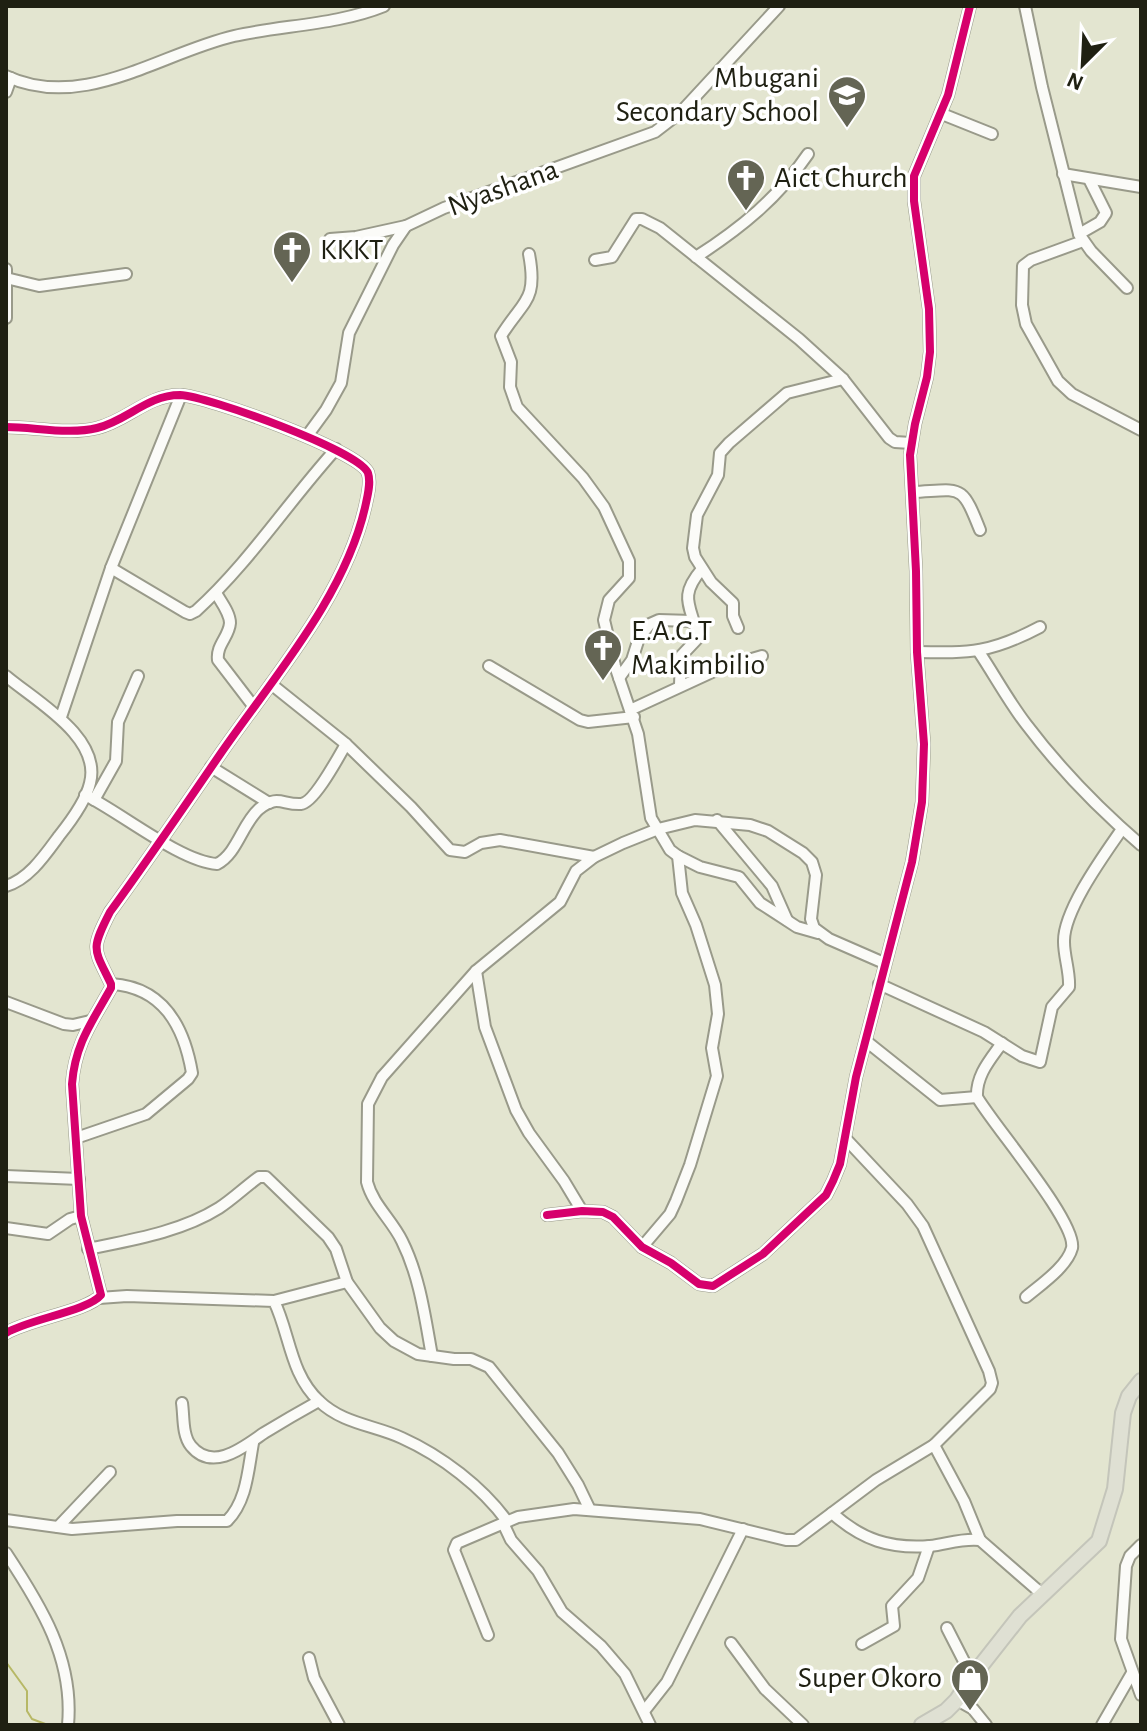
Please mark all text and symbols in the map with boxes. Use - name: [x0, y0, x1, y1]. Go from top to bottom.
- north arrow: [1043, 24, 1123, 104]
- place label: Mbugani Secondary School: [616, 63, 819, 127]
- text: N: [1064, 68, 1087, 95]
- school or university icon: Mbugani Secondary School: [826, 74, 868, 129]
- street label: Nyashana: [444, 154, 562, 222]
- church icon: Aict Church: [725, 157, 767, 212]
- place label: Aict Church: [774, 163, 908, 193]
- church icon: KKKT: [271, 229, 313, 284]
- place label: KKKT: [320, 235, 384, 265]
- place label: E.A.G.T Makimbilio: [631, 616, 765, 680]
- church icon: E.A.G.T Makimbilio: [582, 627, 624, 682]
- shop icon: Super Okoro: [949, 1657, 991, 1712]
- place label: Super Okoro: [798, 1663, 942, 1693]

